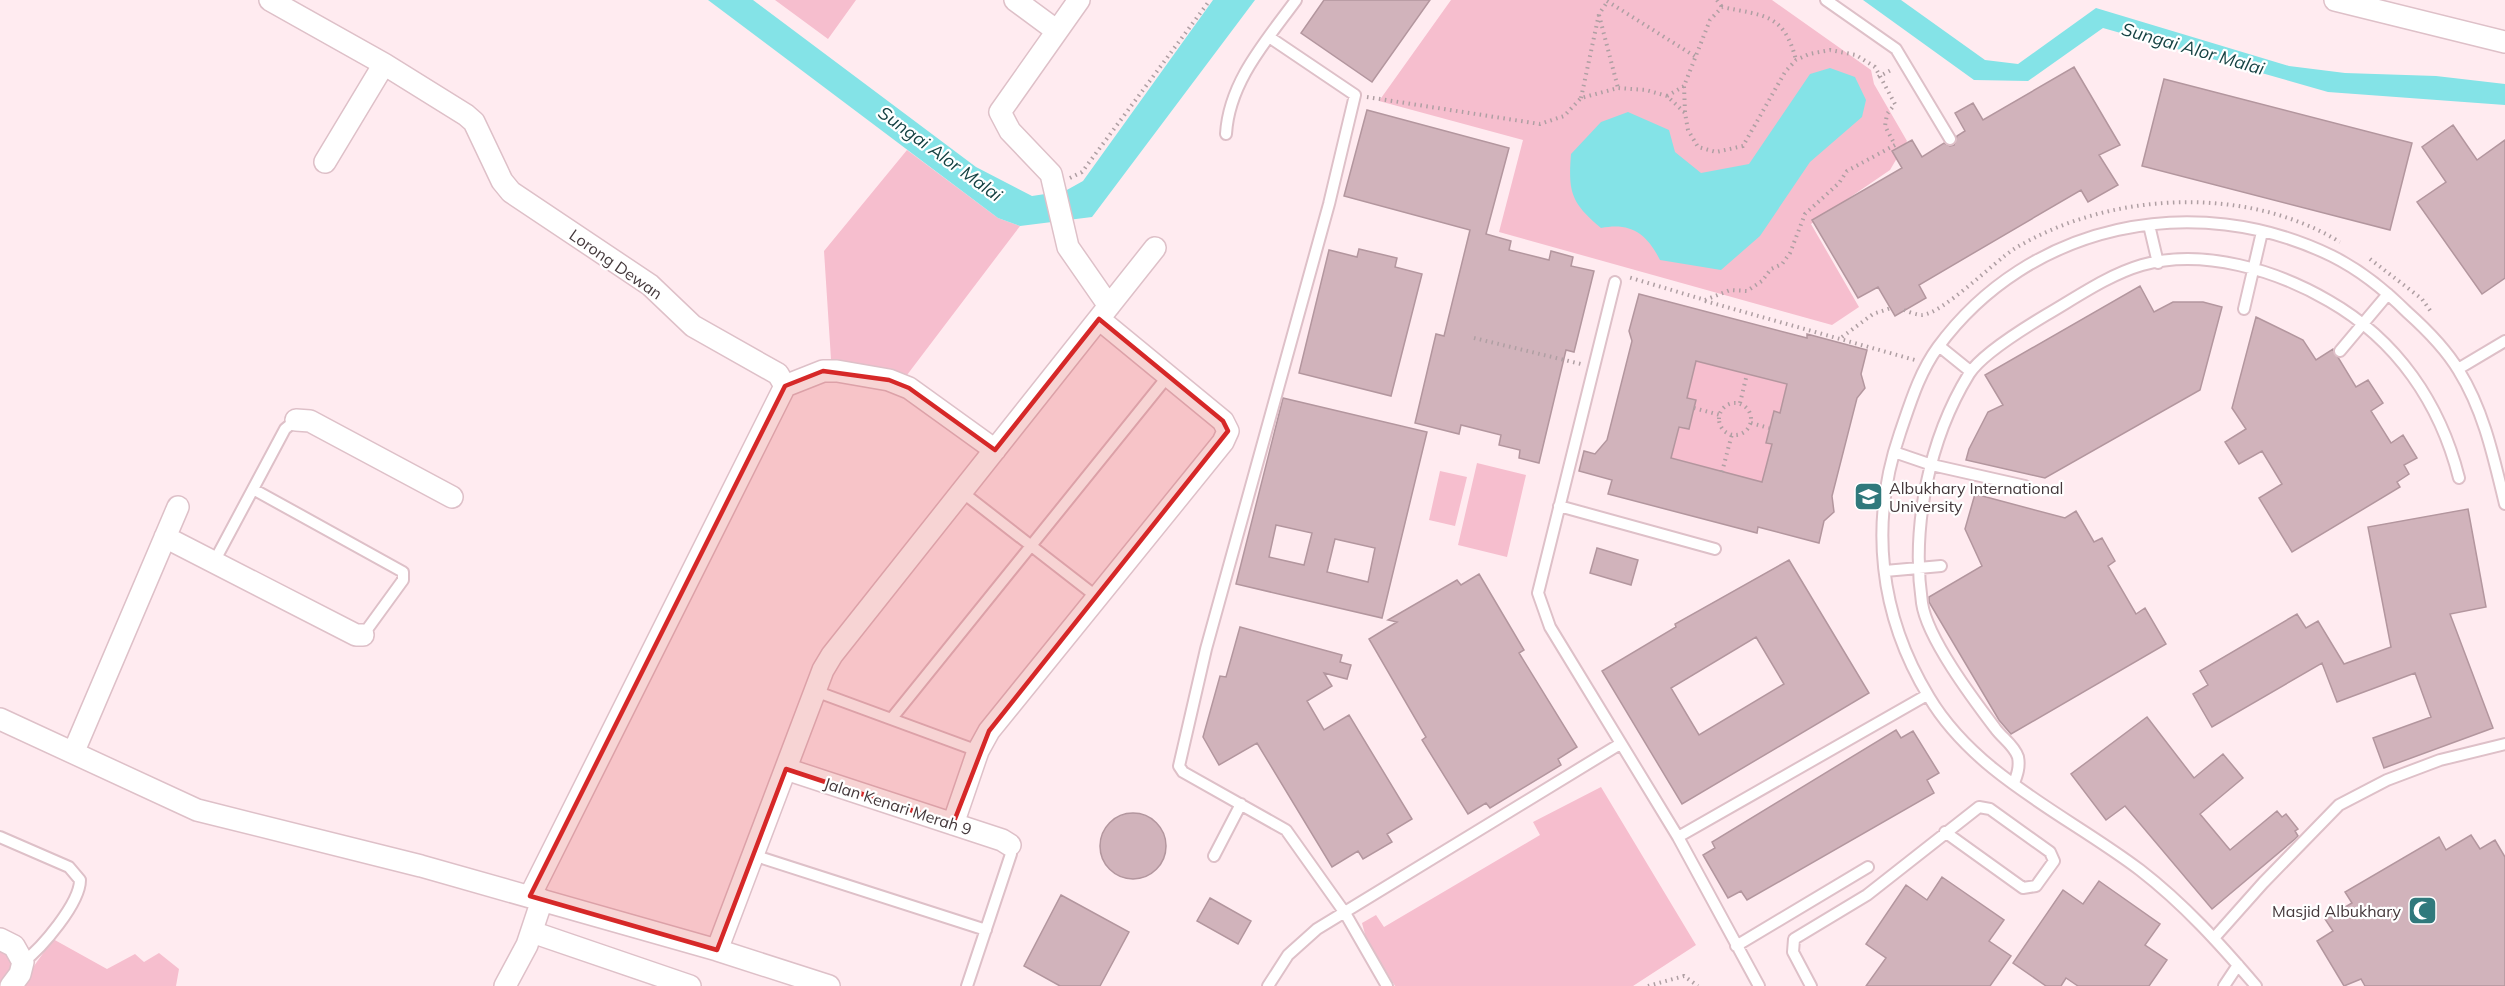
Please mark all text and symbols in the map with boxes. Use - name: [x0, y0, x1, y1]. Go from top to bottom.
- water label: Sungai Alor Malai: [2119, 17, 2268, 80]
- water label: Sungai Alor Malai: [874, 101, 1007, 207]
- street label: Lorong Dewan: [566, 225, 666, 303]
- place label: Albukhary International University: [1889, 478, 2063, 516]
- school or university icon: Albukhary International University: [1852, 481, 1884, 513]
- street label: Jalan Kenari Merah 9: [822, 773, 974, 839]
- mosque icon: Masjid Albukhary: [2406, 895, 2438, 927]
- place label: Masjid Albukhary: [2272, 901, 2401, 921]

